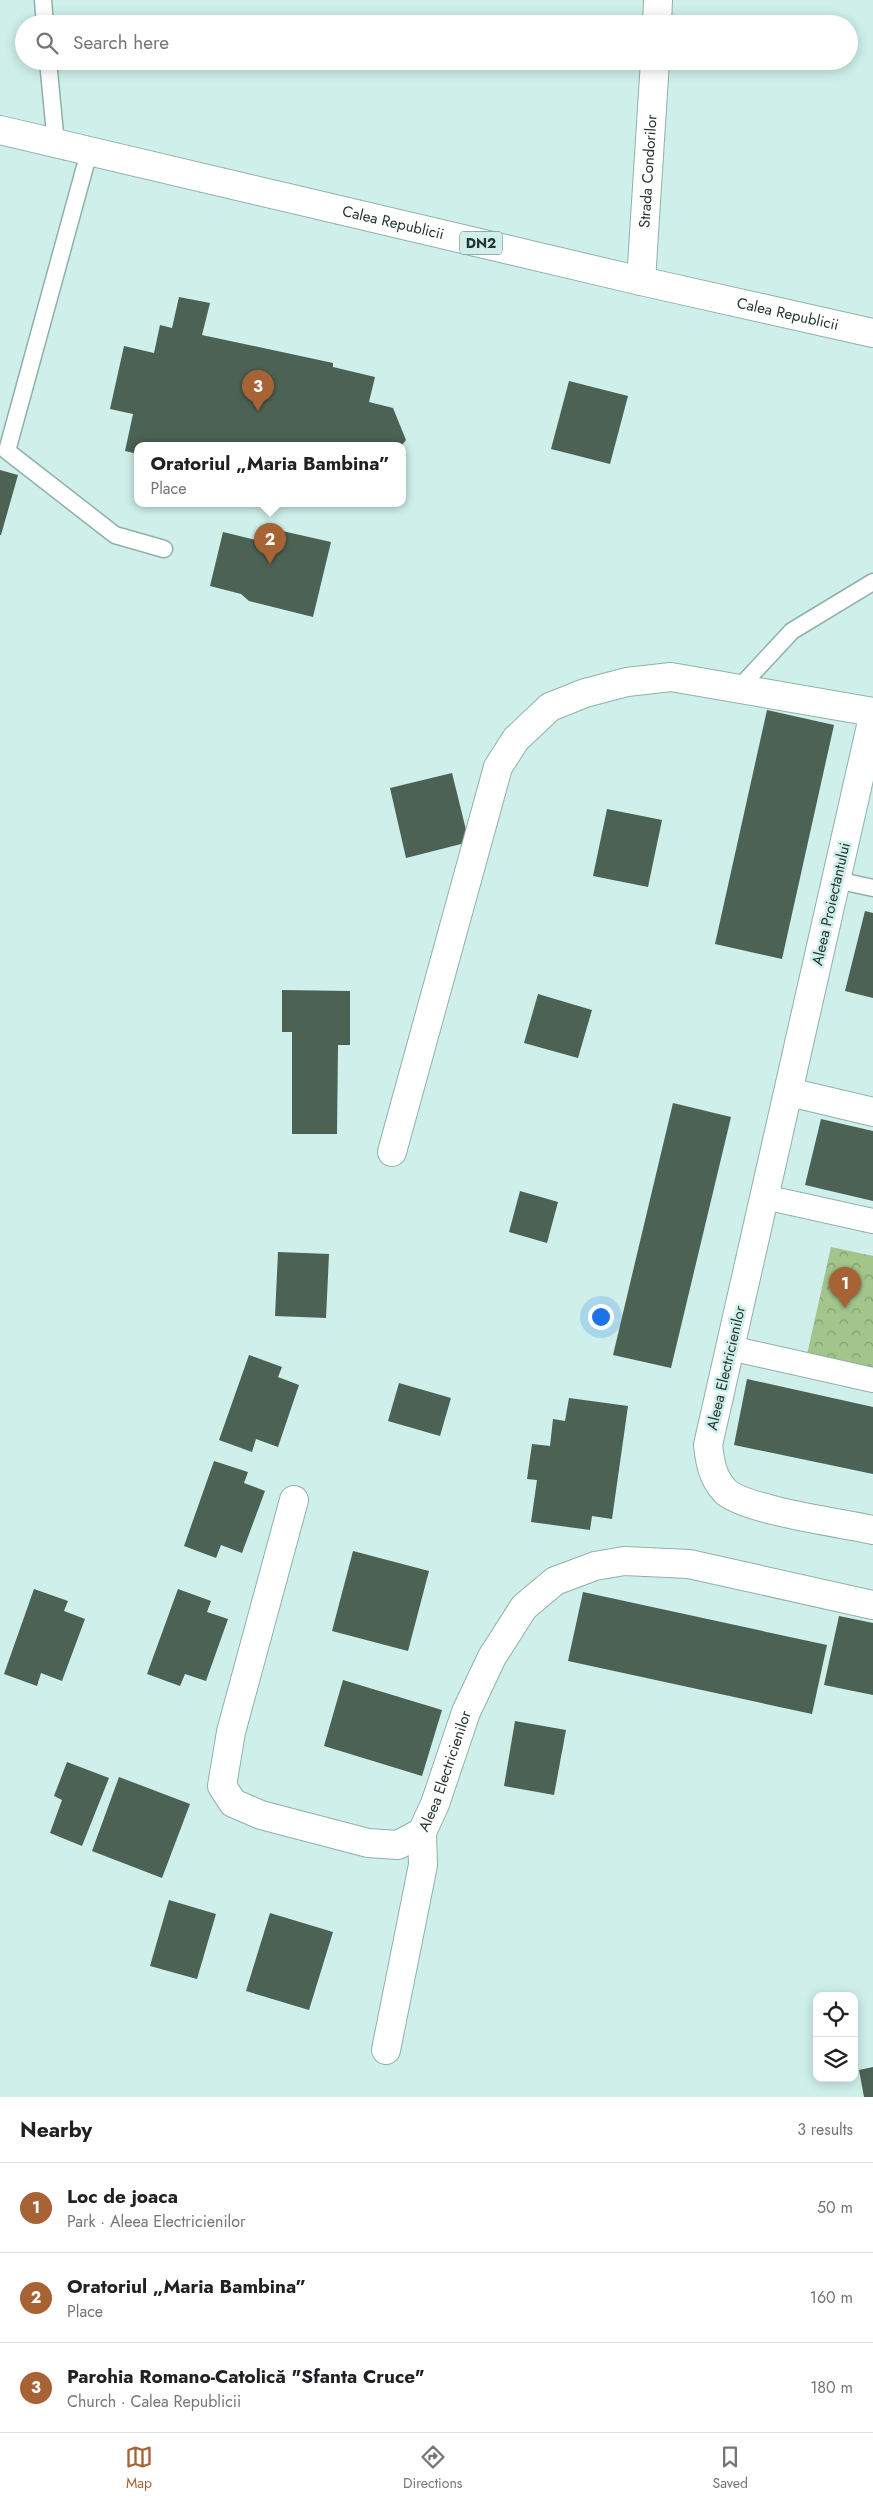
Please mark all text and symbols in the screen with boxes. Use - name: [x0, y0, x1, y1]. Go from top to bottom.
- search box: [15, 15, 858, 70]
- icon: search: [33, 29, 61, 57]
- text: Search here: [73, 29, 169, 56]
- street label: Strada Condorilor: [633, 113, 663, 229]
- street label: Calea Republicii: [340, 200, 446, 245]
- road number: DN2: [460, 232, 502, 254]
- street label: Calea Republicii: [735, 292, 841, 336]
- pin: 3: [242, 370, 274, 411]
- popup: [134, 442, 406, 507]
- text: Oratoriul „Maria Bambina”: [150, 450, 390, 477]
- text: Place: [150, 477, 186, 500]
- pin: 2: [254, 523, 286, 564]
- street label: Aleea Proiectantului: [806, 840, 856, 968]
- pin: 1: [829, 1267, 861, 1308]
- street label: Aleea Electricienilor: [701, 1303, 751, 1432]
- your location: [588, 1304, 614, 1330]
- street label: Aleea Electricienilor: [413, 1707, 477, 1835]
- map controls: [813, 1992, 858, 2082]
- button: locate: [813, 1992, 858, 2037]
- button: layers: [813, 2037, 858, 2082]
- text: Nearby: [20, 2115, 92, 2145]
- text: 3 results: [797, 2118, 853, 2141]
- text: Loc de joaca: [67, 2183, 178, 2210]
- text: 1: [32, 2196, 40, 2219]
- text: 50 m: [817, 2196, 853, 2219]
- text: Park · Aleea Electricienilor: [67, 2210, 246, 2233]
- text: Oratoriul „Maria Bambina”: [67, 2273, 306, 2300]
- text: 2: [31, 2286, 41, 2309]
- text: 160 m: [810, 2286, 853, 2309]
- text: Place: [67, 2300, 103, 2323]
- text: Parohia Romano-Catolică "Sfanta Cruce": [67, 2363, 425, 2390]
- text: 3: [31, 2376, 41, 2399]
- text: 180 m: [810, 2376, 853, 2399]
- text: Church · Calea Republicii: [67, 2390, 241, 2413]
- tab: Map: [125, 2443, 153, 2493]
- tab: Directions: [403, 2443, 462, 2493]
- tab: Saved: [712, 2443, 748, 2493]

